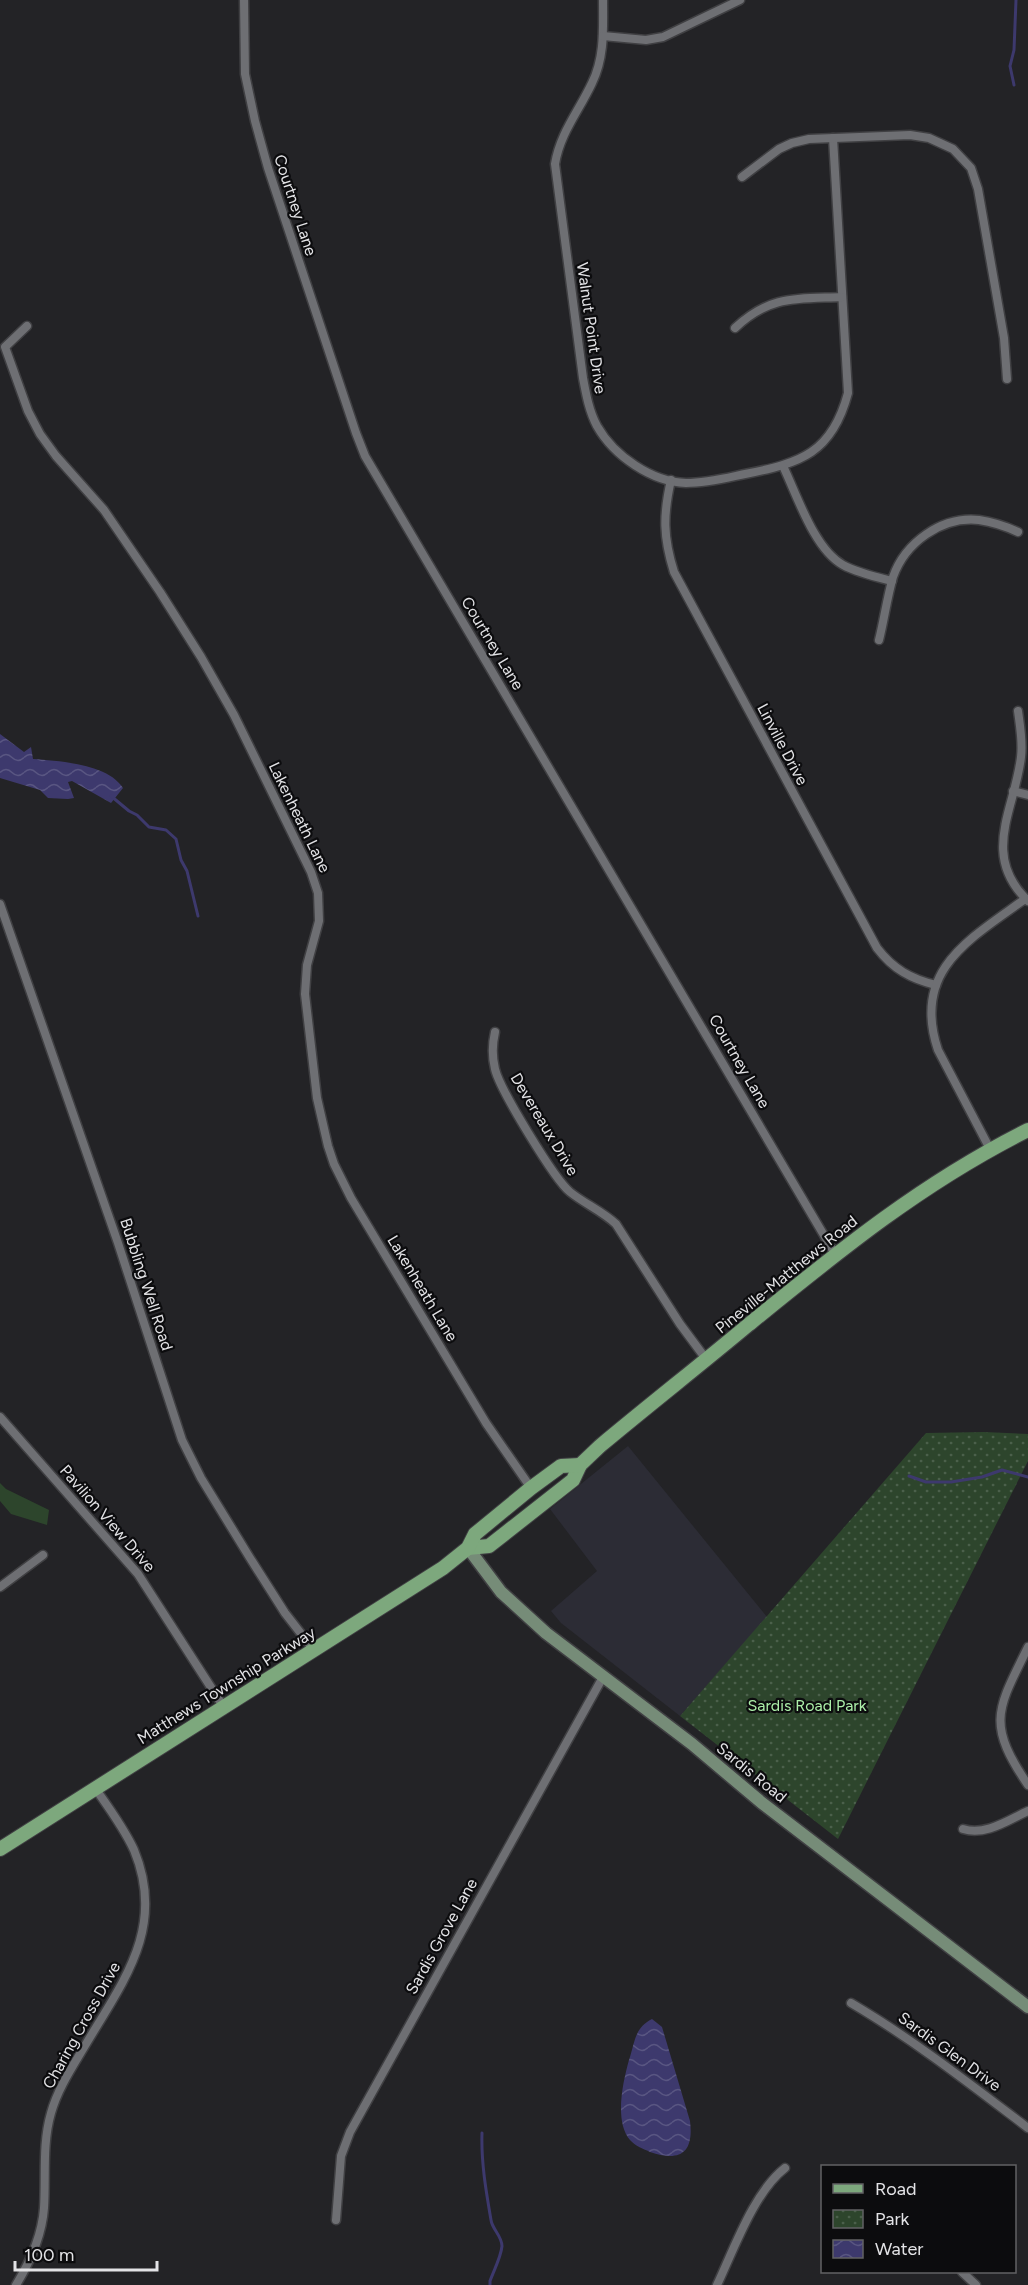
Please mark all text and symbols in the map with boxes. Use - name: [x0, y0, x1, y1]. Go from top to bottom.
- street label: Courtney Lane: [270, 152, 321, 258]
- street label: Walnut Point Drive: [573, 261, 610, 395]
- street label: Courtney Lane: [457, 593, 528, 693]
- street label: Linville Drive: [753, 700, 812, 788]
- street label: Lakenheath Lane: [265, 759, 335, 876]
- street label: Courtney Lane: [705, 1011, 774, 1112]
- street label: Devereaux Drive: [507, 1070, 583, 1179]
- street label: Pineville-Matthews Road: [712, 1211, 861, 1337]
- street label: Bubbling Well Road: [116, 1215, 177, 1353]
- street label: Lakenheath Lane: [383, 1232, 462, 1345]
- street label: Pavilion View Drive: [56, 1461, 159, 1576]
- street label: Matthews Township Parkway: [134, 1622, 319, 1748]
- park label: Sardis Road Park: [747, 1696, 867, 1715]
- street label: Sardis Road: [713, 1738, 791, 1806]
- street label: Sardis Grove Lane: [402, 1875, 481, 1997]
- street label: Charing Cross Drive: [39, 1958, 124, 2092]
- street label: Sardis Glen Drive: [895, 2008, 1005, 2095]
- legend: [821, 2165, 1016, 2273]
- text: Road: [875, 2178, 916, 2200]
- text: Park: [875, 2208, 910, 2230]
- scale bar: [15, 2234, 158, 2272]
- text: Water: [875, 2238, 923, 2260]
- text: 100 m: [24, 2244, 74, 2266]

